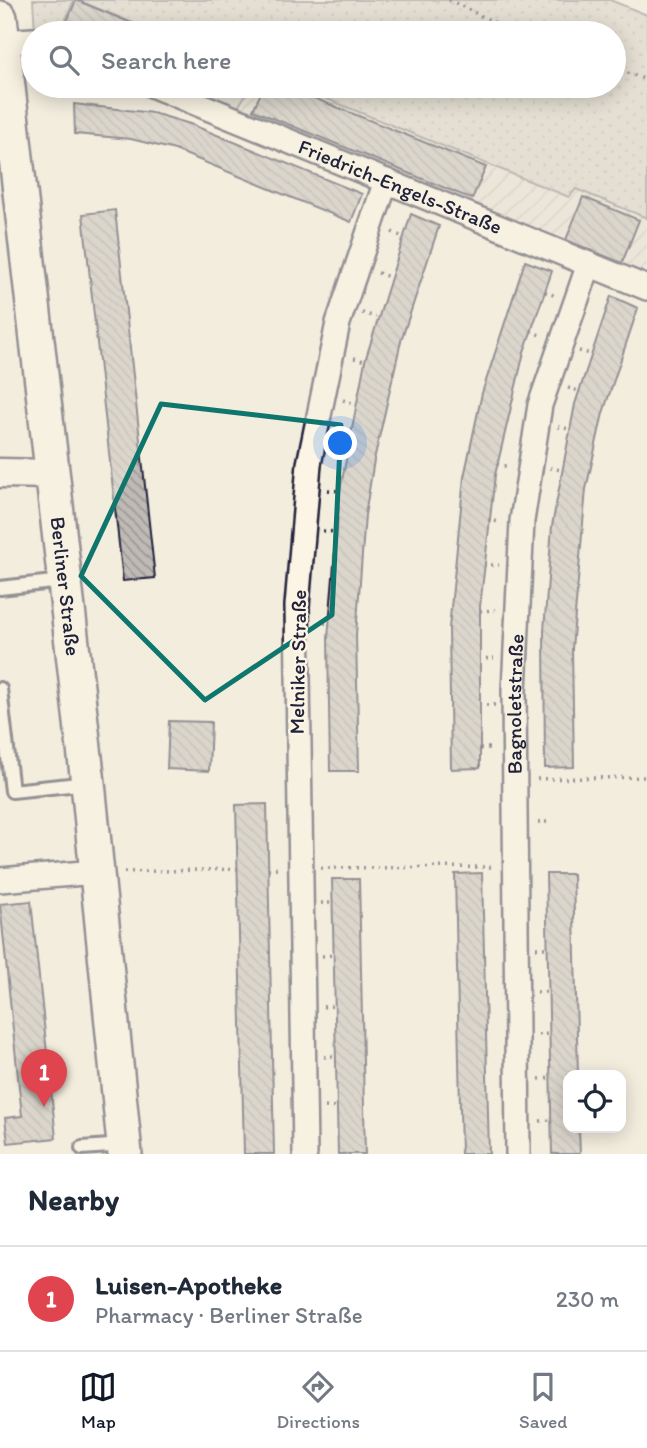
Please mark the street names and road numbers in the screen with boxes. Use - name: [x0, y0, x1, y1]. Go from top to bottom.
- street label: Friedrich-Engels-Straße: [295, 134, 506, 239]
- street label: Berliner Straße: [45, 515, 86, 657]
- street label: Melniker Straße: [284, 589, 311, 735]
- street label: Bagnoletstraße: [501, 633, 529, 774]

